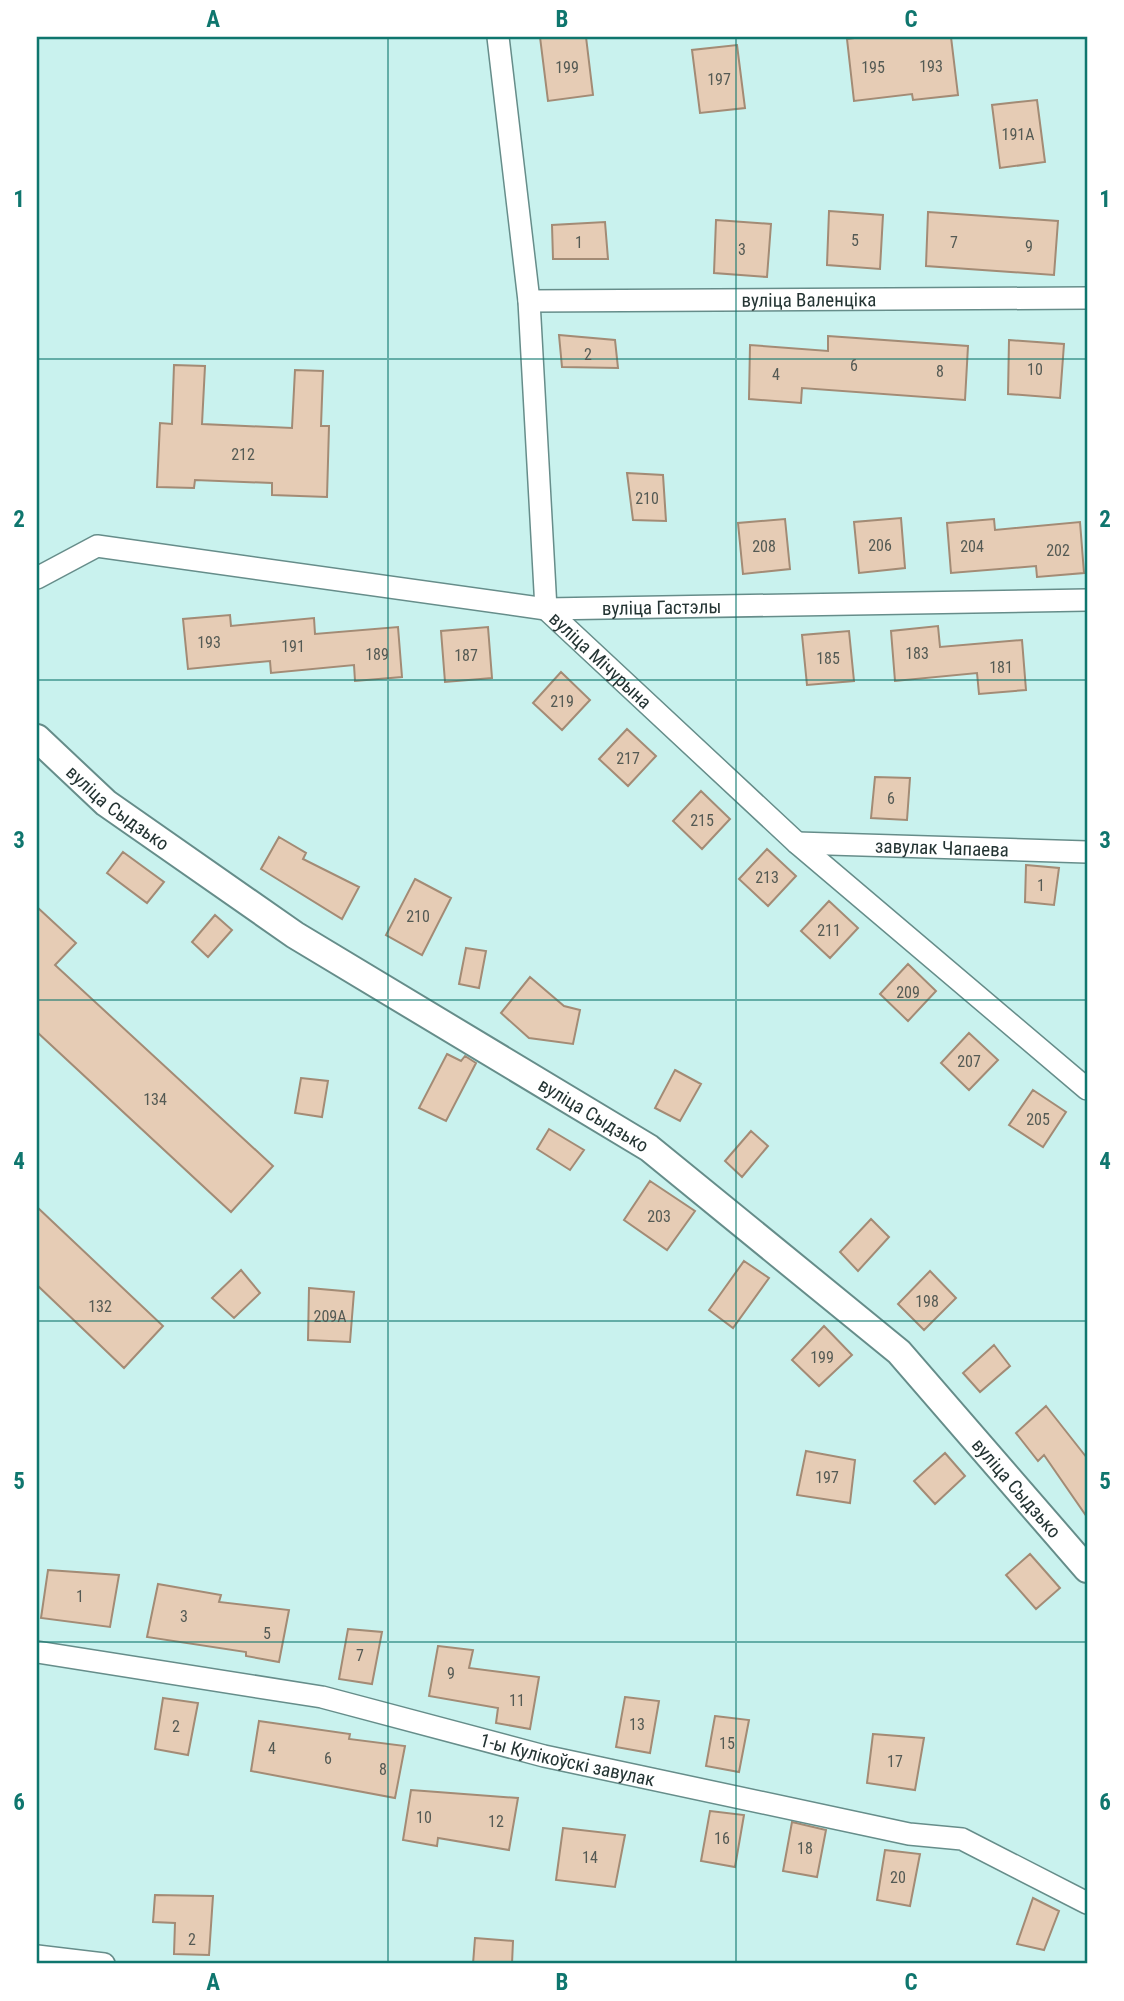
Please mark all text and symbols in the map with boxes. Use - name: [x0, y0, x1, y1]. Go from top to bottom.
- text: A: [206, 6, 220, 33]
- text: B: [556, 6, 568, 33]
- text: C: [904, 6, 918, 33]
- house number: 193: [919, 57, 943, 76]
- house number: 199: [555, 58, 579, 77]
- house number: 195: [861, 58, 885, 77]
- house number: 197: [707, 70, 731, 89]
- house number: 191А: [1002, 125, 1034, 144]
- text: 1: [13, 186, 25, 213]
- text: 1: [1099, 186, 1111, 213]
- house number: 5: [851, 231, 859, 250]
- house number: 1: [575, 233, 583, 252]
- house number: 7: [950, 233, 958, 252]
- house number: 9: [1025, 237, 1033, 256]
- house number: 3: [738, 240, 746, 259]
- street label: вуліца Валенціка: [741, 288, 877, 311]
- house number: 2: [584, 345, 592, 364]
- house number: 6: [850, 356, 858, 375]
- house number: 10: [1027, 360, 1043, 379]
- house number: 8: [936, 362, 944, 381]
- house number: 4: [772, 365, 780, 384]
- house number: 212: [231, 445, 255, 464]
- house number: 210: [635, 489, 659, 508]
- text: 2: [13, 506, 25, 533]
- text: 2: [1099, 506, 1111, 533]
- house number: 206: [868, 536, 892, 555]
- house number: 208: [752, 537, 776, 556]
- house number: 204: [960, 537, 984, 556]
- house number: 202: [1046, 541, 1070, 560]
- street label: вуліца Гастэлы: [602, 595, 721, 620]
- street label: вуліца Мічурына: [545, 607, 657, 713]
- house number: 193: [197, 633, 221, 652]
- house number: 191: [281, 637, 305, 656]
- house number: 183: [905, 644, 929, 663]
- house number: 189: [365, 645, 389, 664]
- house number: 187: [454, 646, 478, 665]
- house number: 185: [816, 649, 840, 668]
- house number: 181: [989, 658, 1013, 677]
- house number: 219: [550, 692, 574, 711]
- house number: 217: [616, 749, 640, 768]
- street label: вуліца Сыдзько: [62, 760, 174, 855]
- house number: 6: [887, 789, 895, 808]
- house number: 215: [690, 811, 714, 830]
- text: 3: [13, 827, 25, 854]
- text: 3: [1099, 827, 1111, 854]
- street label: завулак Чапаева: [875, 834, 1009, 861]
- house number: 213: [755, 868, 779, 887]
- house number: 1: [1037, 876, 1045, 895]
- house number: 210: [406, 907, 430, 926]
- house number: 211: [817, 921, 841, 940]
- house number: 209: [896, 983, 920, 1002]
- house number: 207: [957, 1052, 981, 1071]
- street label: вуліца Сыдзько: [534, 1073, 653, 1157]
- house number: 134: [143, 1090, 167, 1109]
- house number: 205: [1026, 1110, 1050, 1129]
- text: 4: [13, 1148, 25, 1175]
- text: 4: [1099, 1148, 1111, 1175]
- house number: 203: [647, 1207, 671, 1226]
- house number: 198: [915, 1292, 939, 1311]
- house number: 132: [88, 1297, 112, 1316]
- house number: 209А: [314, 1307, 346, 1326]
- house number: 199: [810, 1348, 834, 1367]
- street label: вуліца Сыдзько: [967, 1433, 1066, 1543]
- text: 5: [13, 1468, 25, 1495]
- house number: 197: [815, 1468, 839, 1487]
- text: 5: [1099, 1468, 1111, 1495]
- house number: 1: [76, 1587, 84, 1606]
- house number: 3: [180, 1607, 188, 1626]
- house number: 5: [263, 1624, 271, 1643]
- house number: 7: [356, 1646, 364, 1665]
- house number: 9: [447, 1664, 455, 1683]
- house number: 11: [509, 1691, 525, 1710]
- house number: 13: [629, 1715, 645, 1734]
- house number: 2: [172, 1717, 180, 1736]
- street label: 1-ы Кулікоўскі завулак: [478, 1728, 657, 1791]
- house number: 15: [719, 1734, 735, 1753]
- house number: 4: [268, 1739, 276, 1758]
- house number: 6: [324, 1749, 332, 1768]
- house number: 17: [887, 1752, 903, 1771]
- house number: 8: [379, 1760, 387, 1779]
- text: 6: [13, 1789, 25, 1816]
- text: 6: [1099, 1789, 1111, 1816]
- house number: 10: [416, 1808, 432, 1827]
- house number: 12: [488, 1812, 504, 1831]
- house number: 16: [714, 1829, 730, 1848]
- house number: 18: [797, 1839, 813, 1858]
- house number: 14: [582, 1848, 598, 1867]
- house number: 20: [890, 1868, 906, 1887]
- house number: 2: [188, 1930, 196, 1949]
- text: A: [206, 1969, 220, 1996]
- text: B: [556, 1969, 568, 1996]
- text: C: [904, 1969, 918, 1996]

